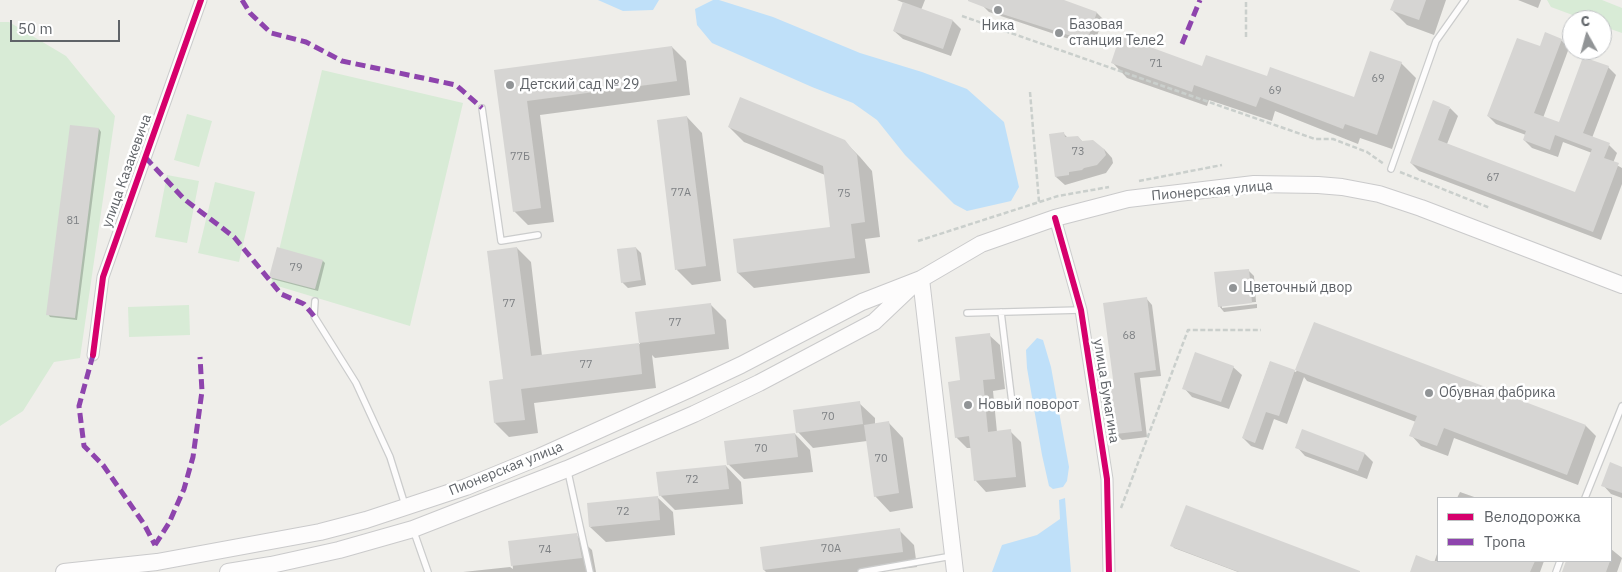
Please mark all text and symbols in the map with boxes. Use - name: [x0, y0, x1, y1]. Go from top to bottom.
- marker: Ника: [992, 4, 1004, 16]
- scale bar: [12, 10, 122, 42]
- north arrow: [1562, 10, 1612, 60]
- text: С: [1580, 12, 1591, 31]
- place label: Базовая станция Теле2: [1069, 17, 1164, 49]
- place label: Ника: [981, 18, 1015, 34]
- text: 50 m: [18, 19, 53, 38]
- marker: Базовая станция Теле2: [1053, 27, 1065, 39]
- house number: 71: [1149, 57, 1163, 71]
- house number: 69: [1371, 72, 1385, 86]
- place label: Детский сад № 29: [520, 77, 640, 93]
- marker: Детский сад № 29: [504, 79, 516, 91]
- house number: 69: [1268, 84, 1282, 98]
- street label: улица Казакевича: [99, 112, 155, 230]
- house number: 73: [1071, 145, 1085, 159]
- house number: 77Б: [510, 150, 530, 164]
- house number: 67: [1486, 171, 1500, 185]
- street label: Пионерская улица: [1151, 177, 1273, 205]
- house number: 77А: [671, 186, 691, 200]
- house number: 75: [837, 187, 851, 201]
- house number: 81: [66, 214, 80, 228]
- house number: 79: [289, 261, 303, 275]
- place label: Цветочный двор: [1243, 280, 1352, 296]
- marker: Цветочный двор: [1227, 282, 1239, 294]
- house number: 77: [502, 297, 516, 311]
- house number: 77: [668, 316, 682, 330]
- house number: 68: [1122, 329, 1136, 343]
- street label: улица Бумагина: [1089, 338, 1123, 444]
- house number: 77: [579, 358, 593, 372]
- place label: Обувная фабрика: [1439, 385, 1555, 401]
- marker: Обувная фабрика: [1423, 387, 1435, 399]
- place label: Новый поворот: [978, 397, 1079, 413]
- marker: Новый поворот: [962, 399, 974, 411]
- house number: 70: [821, 410, 835, 424]
- street label: Пионерская улица: [447, 438, 565, 500]
- house number: 70: [754, 442, 768, 456]
- house number: 70: [874, 452, 888, 466]
- house number: 72: [685, 473, 699, 487]
- legend: [1437, 497, 1612, 562]
- house number: 72: [616, 505, 630, 519]
- text: Велодорожка: [1484, 507, 1581, 526]
- text: Тропа: [1484, 532, 1526, 551]
- house number: 70А: [821, 542, 841, 556]
- house number: 74: [538, 543, 552, 557]

